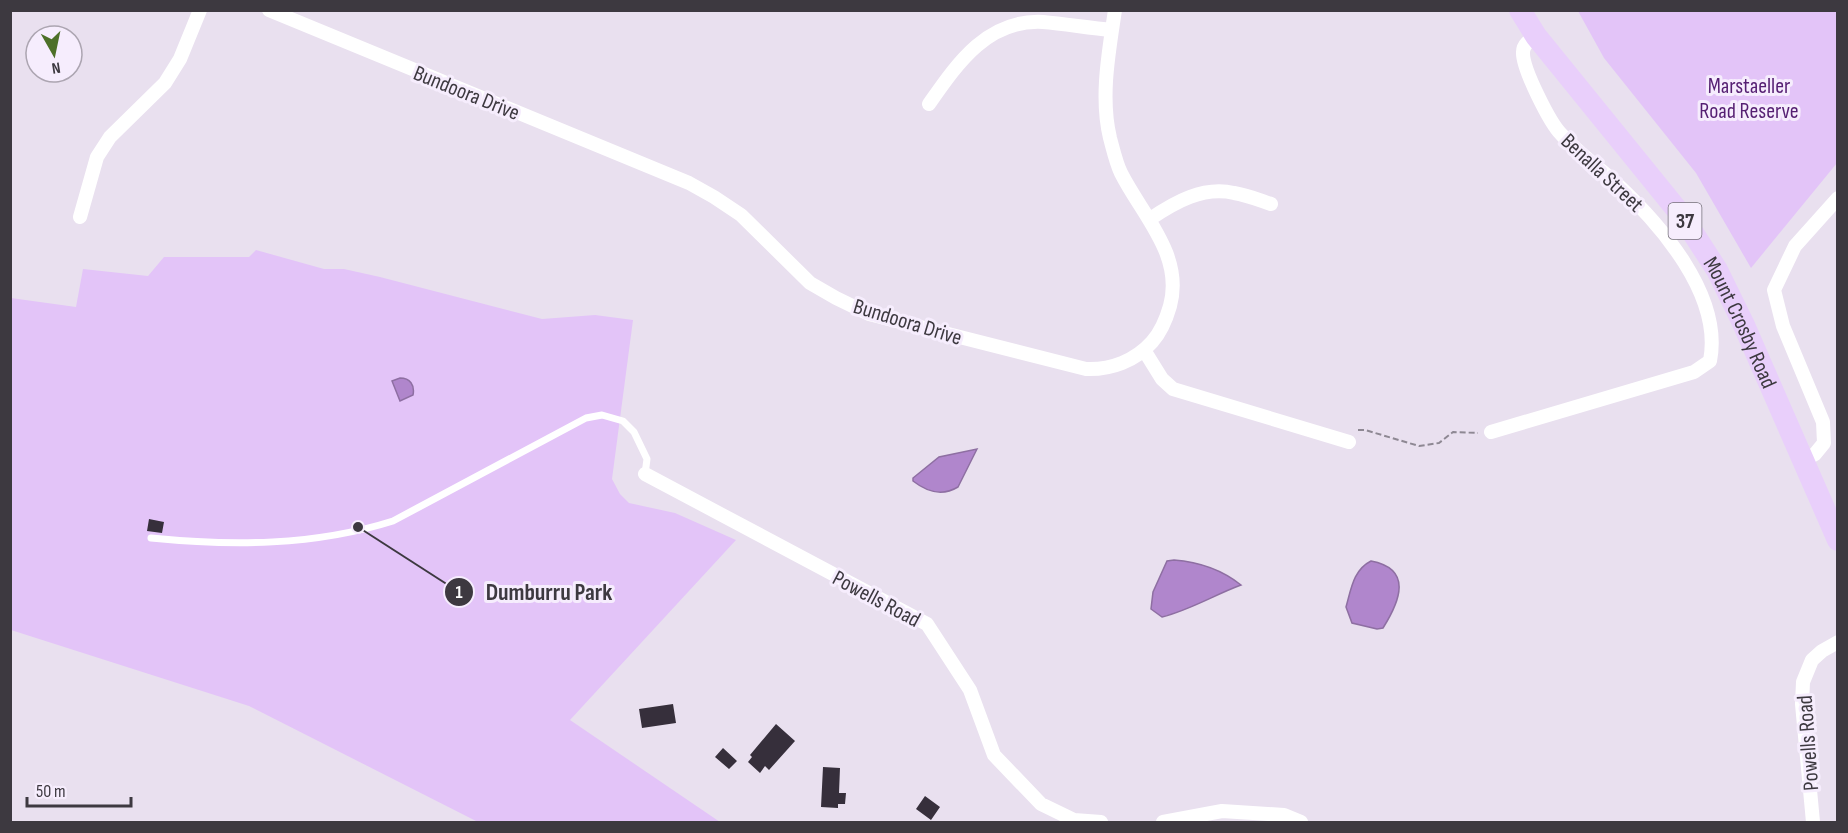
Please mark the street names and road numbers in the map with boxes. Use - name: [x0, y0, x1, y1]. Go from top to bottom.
- street label: Bundoora Drive: [409, 60, 524, 127]
- street label: Benalla Street: [1555, 128, 1649, 218]
- road number: 37: [1668, 203, 1702, 239]
- street label: Mount Crosby Road: [1697, 252, 1782, 393]
- street label: Bundoora Drive: [850, 293, 965, 352]
- street label: Powells Road: [828, 565, 925, 634]
- street label: Powells Road: [1792, 694, 1825, 792]

